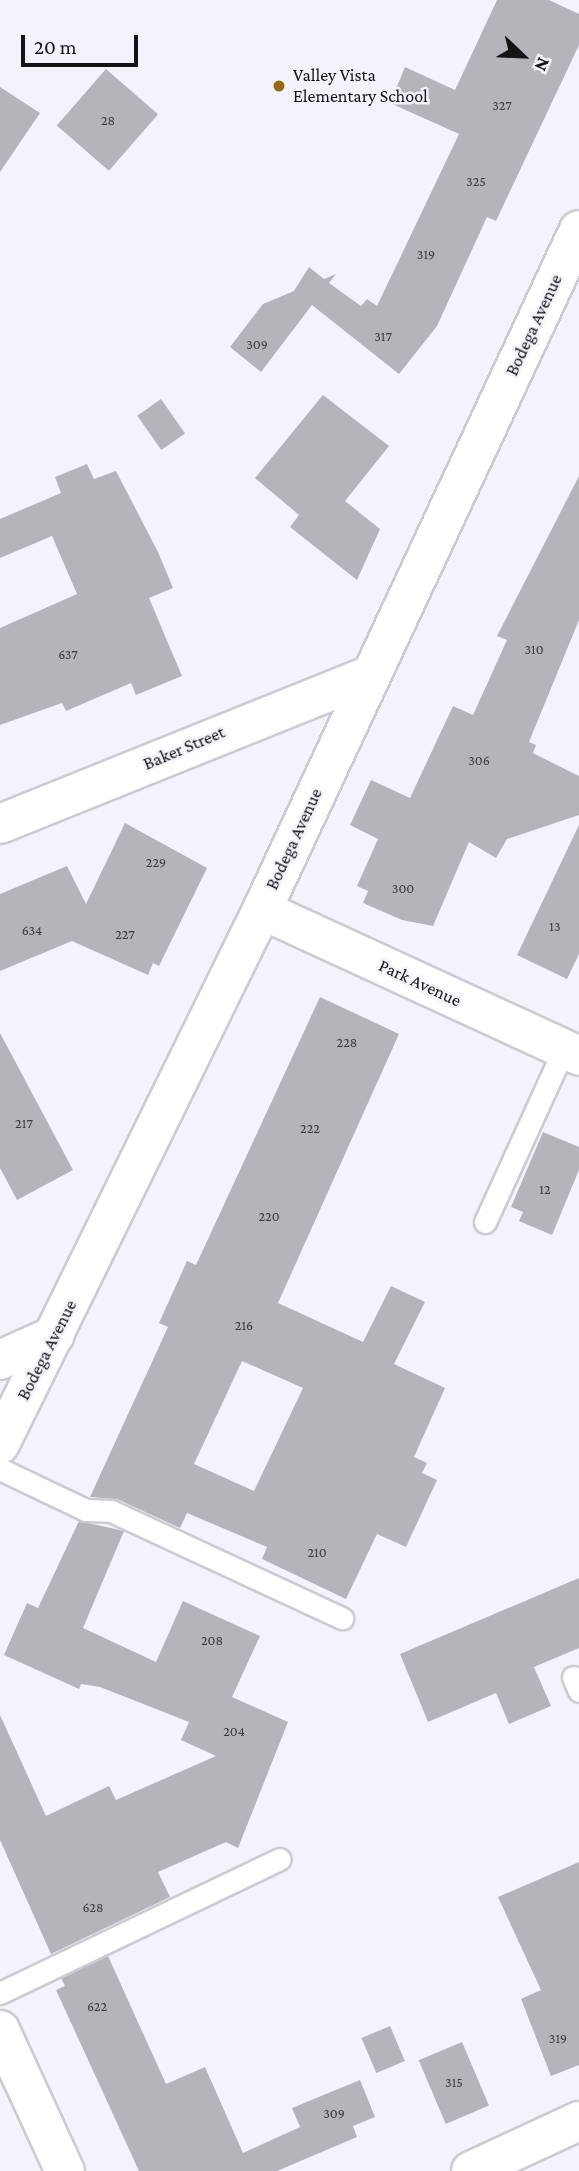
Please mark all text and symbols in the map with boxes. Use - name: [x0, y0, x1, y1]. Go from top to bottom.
- scale bar: [24, 21, 142, 65]
- north arrow: [488, 21, 558, 91]
- text: 20 m: [34, 35, 77, 59]
- text: N: [531, 54, 555, 74]
- place label: Valley Vista Elementary School: [293, 65, 428, 108]
- marker: Valley Vista Elementary School: [271, 78, 287, 94]
- house number: 327: [492, 97, 512, 113]
- house number: 28: [101, 112, 115, 128]
- house number: 325: [466, 173, 486, 189]
- house number: 319: [417, 246, 435, 262]
- street label: Bodega Avenue: [501, 271, 567, 379]
- house number: 317: [374, 328, 392, 344]
- house number: 309: [246, 336, 268, 352]
- house number: 310: [524, 641, 544, 657]
- house number: 637: [58, 646, 78, 662]
- street label: Baker Street: [140, 721, 228, 775]
- house number: 306: [468, 752, 490, 768]
- street label: Bodega Avenue: [261, 785, 327, 893]
- house number: 229: [146, 854, 166, 870]
- house number: 300: [392, 880, 414, 896]
- house number: 13: [549, 918, 561, 934]
- house number: 634: [22, 922, 42, 938]
- house number: 227: [115, 926, 135, 942]
- street label: Park Avenue: [375, 955, 465, 1011]
- house number: 228: [337, 1034, 357, 1050]
- house number: 217: [15, 1115, 33, 1131]
- house number: 222: [300, 1120, 320, 1136]
- house number: 12: [539, 1181, 551, 1197]
- house number: 220: [258, 1208, 280, 1224]
- street label: Bodega Avenue: [13, 1296, 81, 1404]
- house number: 216: [235, 1317, 253, 1333]
- house number: 210: [307, 1544, 327, 1560]
- house number: 208: [201, 1632, 223, 1648]
- house number: 204: [223, 1723, 245, 1739]
- house number: 628: [82, 1899, 104, 1915]
- house number: 622: [87, 1998, 107, 2014]
- house number: 319: [549, 2030, 567, 2046]
- house number: 315: [445, 2074, 463, 2090]
- house number: 309: [323, 2105, 345, 2121]

